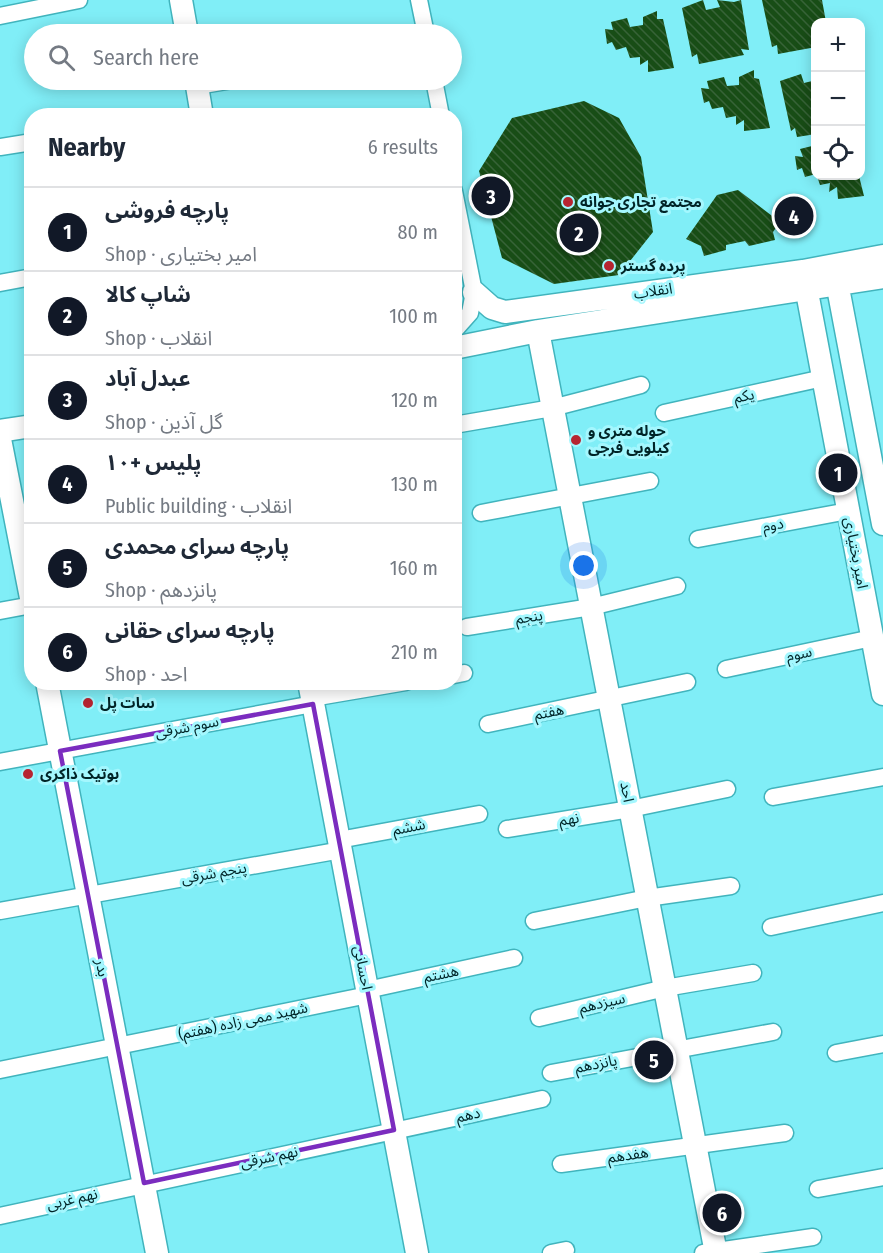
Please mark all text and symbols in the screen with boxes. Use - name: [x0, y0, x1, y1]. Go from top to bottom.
- map controls: [811, 18, 865, 180]
- button: +: [811, 18, 865, 72]
- search box: [24, 24, 462, 90]
- icon: search: [45, 41, 78, 74]
- text: Search here: [93, 44, 199, 71]
- button: −: [811, 72, 865, 126]
- button: locate: [811, 126, 865, 180]
- text: Nearby: [48, 132, 125, 163]
- text: 6 results: [368, 135, 438, 159]
- pin: 3: [472, 174, 510, 218]
- place label: مجتمع تجاری جوانه: [580, 193, 702, 213]
- pin: 4: [774, 194, 814, 238]
- marker: مجتمع تجاری جوانه: [561, 195, 575, 209]
- text: پارچه فروشی: [105, 197, 229, 224]
- pin: 2: [560, 210, 598, 256]
- text: 1: [63, 220, 72, 244]
- text: 80 m: [398, 220, 438, 244]
- text: Shop · امیر بختیاری: [105, 242, 257, 266]
- place label: پرده گستر: [620, 257, 686, 276]
- marker: پرده گستر: [602, 259, 616, 273]
- street label: انقلاب: [632, 279, 674, 303]
- text: شاپ کالا: [105, 281, 191, 308]
- text: 2: [63, 304, 72, 328]
- text: 100 m: [389, 304, 438, 328]
- text: Shop · انقلاب: [105, 326, 212, 350]
- text: عبدل آباد: [105, 365, 190, 392]
- street label: یکم: [732, 385, 756, 409]
- text: 3: [63, 388, 72, 412]
- text: 120 m: [391, 388, 438, 412]
- text: Shop · گل آذین: [105, 410, 223, 434]
- place label: حوله متری و کیلویی فرجی: [588, 422, 670, 457]
- marker: حوله متری و کیلویی فرجی: [569, 433, 583, 447]
- text: پلیس +۱۰: [105, 449, 202, 476]
- pin: 1: [818, 450, 858, 496]
- text: 4: [62, 472, 73, 496]
- text: 130 m: [391, 472, 438, 496]
- text: Public building · انقلاب: [105, 494, 292, 518]
- street label: دوم: [761, 514, 785, 538]
- street label: امیر بختیاری: [840, 516, 872, 590]
- text: پارچه سرای محمدی: [105, 533, 289, 560]
- your location: [569, 551, 598, 580]
- text: 5: [63, 556, 72, 580]
- text: 160 m: [390, 556, 438, 580]
- text: Shop · پانزدهم: [105, 578, 217, 602]
- street label: پنجم: [514, 606, 544, 630]
- text: پارچه سرای حقانی: [105, 617, 275, 644]
- text: 6: [62, 640, 73, 664]
- text: 210 m: [391, 640, 438, 664]
- street label: سوم: [784, 642, 814, 667]
- text: Shop · احد: [105, 662, 187, 686]
- place label: سات پل: [100, 694, 155, 713]
- marker: سات پل: [81, 696, 95, 710]
- street label: هفتم: [533, 700, 566, 726]
- street label: سوم شرقی: [154, 712, 221, 744]
- place label: بوتیک ذاکری: [40, 765, 119, 783]
- marker: بوتیک ذاکری: [21, 767, 35, 781]
- street label: احد: [616, 780, 638, 804]
- street label: نهم: [558, 809, 581, 831]
- street label: ششم: [391, 815, 427, 841]
- street label: پنجم شرقی: [180, 858, 248, 890]
- street label: احسانی: [350, 944, 376, 992]
- street label: بدر: [91, 957, 113, 978]
- street label: هشتم: [422, 962, 461, 988]
- street label: سیزدهم: [577, 989, 628, 1019]
- street label: شهید ممی زاده (هفتم): [177, 998, 310, 1045]
- pin: 5: [634, 1038, 674, 1082]
- street label: پانزدهم: [573, 1051, 619, 1079]
- street label: دهم: [454, 1104, 482, 1128]
- street label: نهم شرقی: [238, 1142, 300, 1174]
- street label: هفدهم: [606, 1143, 650, 1169]
- street label: نهم غربی: [45, 1184, 100, 1216]
- pin: 6: [702, 1190, 742, 1236]

